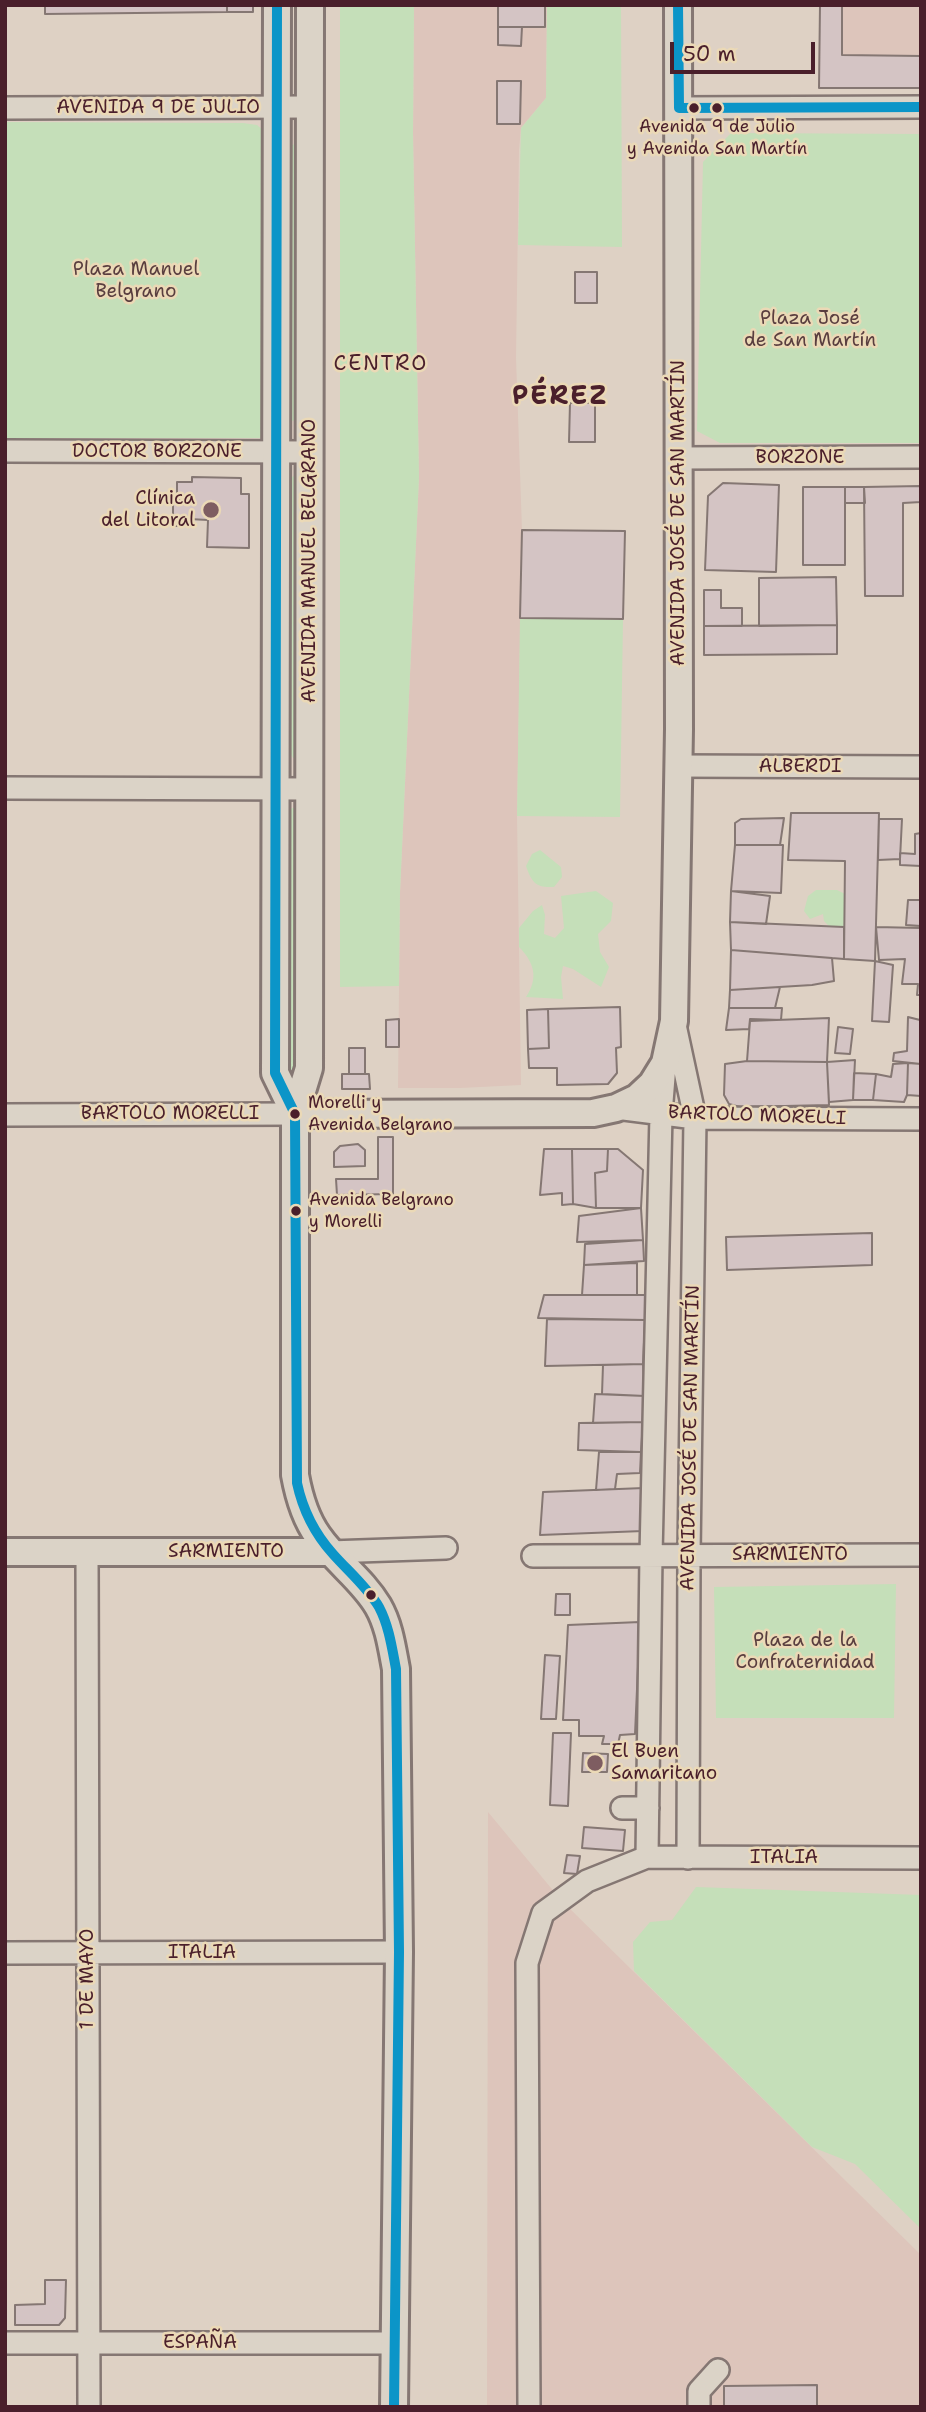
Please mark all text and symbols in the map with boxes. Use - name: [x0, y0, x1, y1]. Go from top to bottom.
- scale bar: [674, 28, 819, 72]
- text: 50 m: [683, 40, 736, 68]
- street label: AVENIDA 9 DE JULIO: [56, 97, 260, 119]
- unlabelled marker: [687, 101, 701, 115]
- marker: Avenida 9 de Julio y Avenida San Martín: [710, 101, 724, 115]
- place label: Avenida 9 de Julio y Avenida San Martín: [627, 118, 807, 158]
- park label: Plaza Manuel Belgrano: [73, 259, 199, 303]
- park label: Plaza José de San Martín: [744, 308, 876, 352]
- district label: CENTRO: [334, 352, 428, 378]
- street label: AVENIDA JOSÉ DE SAN MARTÍN: [668, 360, 690, 666]
- district label: PÉREZ: [513, 381, 607, 413]
- street label: AVENIDA MANUEL BELGRANO: [299, 419, 321, 703]
- street label: DOCTOR BORZONE: [72, 441, 242, 463]
- street label: BORZONE: [756, 447, 844, 469]
- place label: Clínica del Litoral: [101, 488, 195, 532]
- marker: Clínica del Litoral: [201, 500, 221, 520]
- street label: ALBERDI: [759, 756, 841, 778]
- place label: Morelli y Avenida Belgrano: [308, 1094, 453, 1134]
- street label: BARTOLO MORELLI: [667, 1101, 847, 1131]
- street label: BARTOLO MORELLI: [81, 1103, 259, 1125]
- marker: Morelli y Avenida Belgrano: [288, 1107, 302, 1121]
- place label: Avenida Belgrano y Morelli: [309, 1191, 454, 1231]
- marker: Avenida Belgrano y Morelli: [289, 1204, 303, 1218]
- street label: AVENIDA JOSÉ DE SAN MARTÍN: [677, 1285, 705, 1591]
- street label: SARMIENTO: [168, 1541, 284, 1563]
- street label: SARMIENTO: [732, 1544, 848, 1566]
- unlabelled marker: [364, 1588, 378, 1602]
- park label: Plaza de la Confraternidad: [736, 1630, 874, 1674]
- place label: El Buen Samaritano: [611, 1741, 717, 1785]
- marker: El Buen Samaritano: [585, 1753, 605, 1773]
- street label: ITALIA: [750, 1847, 818, 1869]
- street label: 1 DE MAYO: [77, 1929, 99, 2029]
- street label: ITALIA: [168, 1942, 236, 1964]
- street label: ESPAÑA: [163, 2332, 237, 2354]

